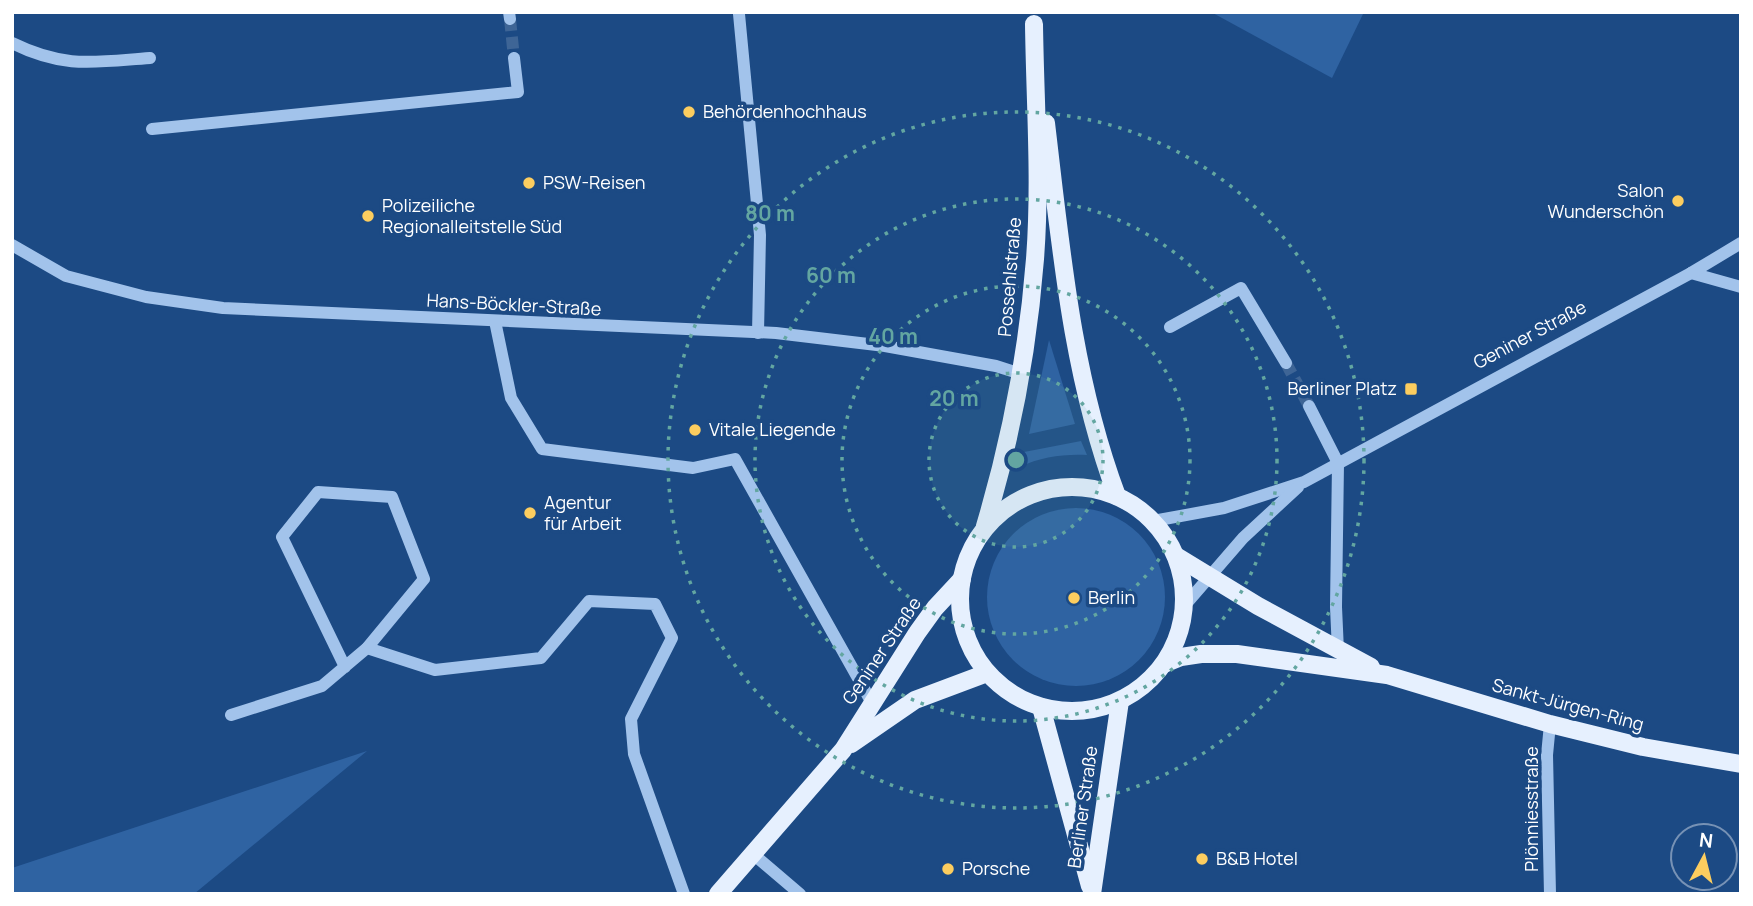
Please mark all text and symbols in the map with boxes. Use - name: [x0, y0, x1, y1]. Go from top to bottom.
- place label: Behördenhochhaus: [703, 99, 867, 123]
- marker: Behördenhochhaus: [681, 104, 697, 120]
- place label: PSW-Reisen: [543, 170, 645, 194]
- marker: PSW-Reisen: [521, 175, 537, 191]
- place label: Salon Wunderschön: [1548, 178, 1664, 223]
- place label: Polizeiliche Regionalleitstelle Süd: [382, 193, 562, 238]
- marker: Salon Wunderschön: [1670, 193, 1686, 209]
- text: 80 m: [745, 199, 795, 227]
- marker: Polizeiliche Regionalleitstelle Süd: [360, 208, 376, 224]
- street label: Possehlstraße: [992, 216, 1026, 338]
- text: 60 m: [806, 261, 856, 289]
- street label: Hans-Böckler-Straße: [426, 287, 602, 321]
- street label: Geniner Straße: [1469, 294, 1590, 374]
- text: 40 m: [868, 322, 918, 350]
- place label: Berliner Platz: [1287, 376, 1397, 400]
- marker: Berliner Platz: [1403, 381, 1419, 397]
- text: 20 m: [929, 384, 979, 412]
- place label: Vitale Liegende: [709, 417, 836, 441]
- marker: Vitale Liegende: [687, 422, 703, 438]
- centre of rings: [1004, 448, 1028, 472]
- place label: Agentur für Arbeit: [544, 490, 622, 535]
- marker: Agentur für Arbeit: [522, 505, 538, 521]
- place label: Berlin: [1088, 585, 1135, 609]
- marker: Berlin: [1066, 590, 1082, 606]
- street label: Geniner Straße: [836, 592, 926, 709]
- street label: Sankt-Jürgen-Ring: [1490, 672, 1647, 736]
- street label: Berliner Straße: [1062, 744, 1102, 870]
- street label: Plönniesstraße: [1519, 746, 1543, 872]
- north arrow: [1669, 822, 1739, 892]
- text: N: [1698, 826, 1714, 854]
- place label: B&B Hotel: [1216, 846, 1298, 870]
- marker: B&B Hotel: [1194, 851, 1210, 867]
- place label: Porsche: [962, 856, 1030, 880]
- marker: Porsche: [940, 861, 956, 877]

